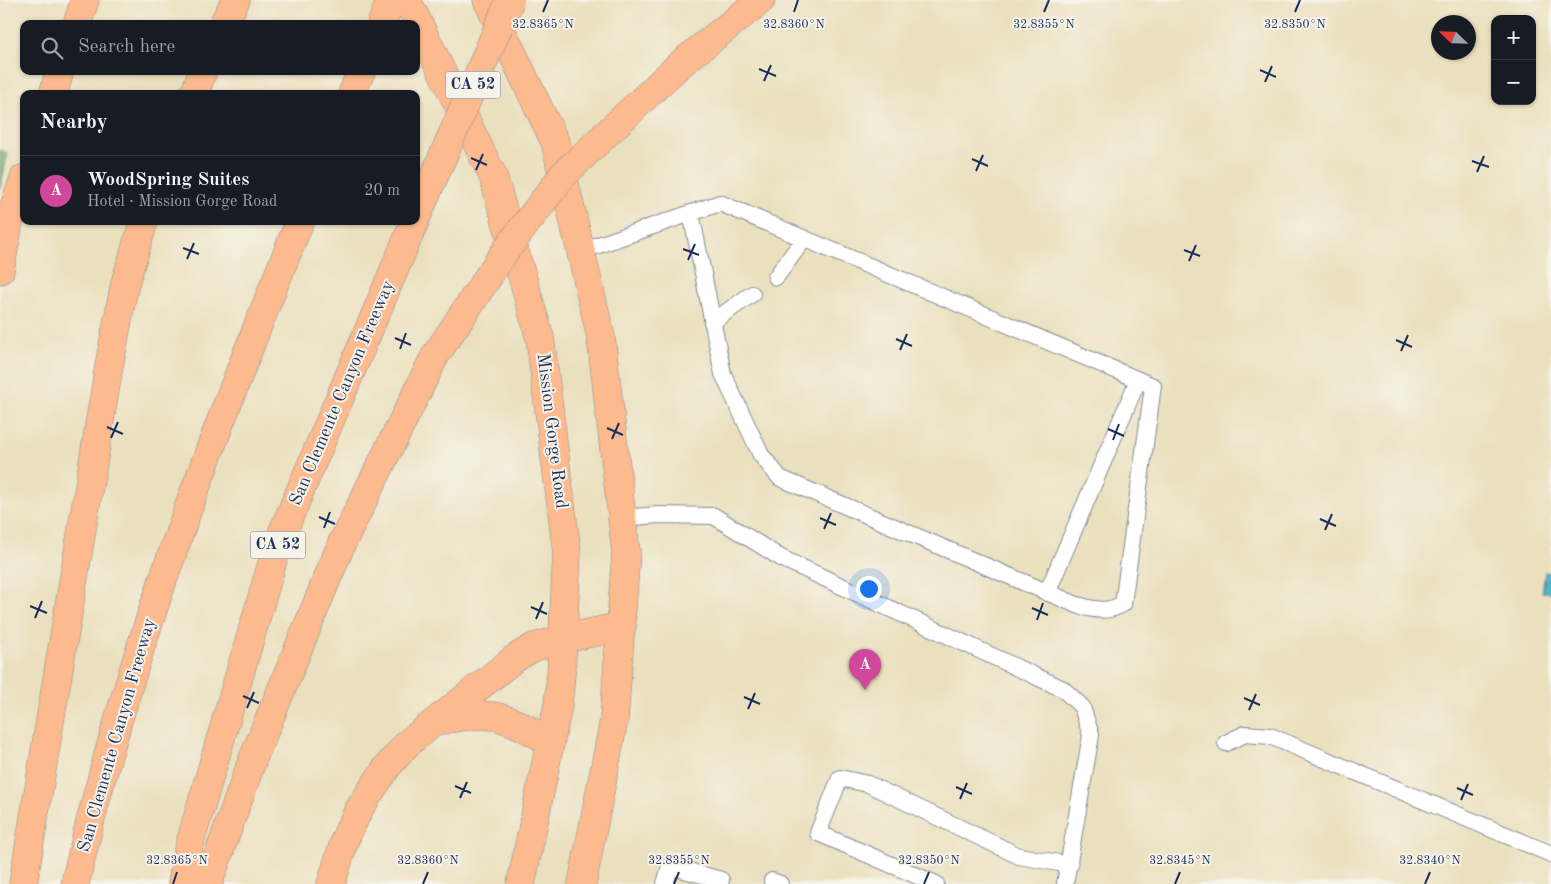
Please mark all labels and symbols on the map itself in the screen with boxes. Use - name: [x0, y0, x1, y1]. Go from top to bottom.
- north arrow: [1431, 15, 1476, 60]
- text: 32.8365°N: [512, 18, 574, 31]
- text: 32.8355°N: [1013, 18, 1075, 31]
- text: 32.8350°N: [1264, 18, 1326, 31]
- text: 32.8360°N: [763, 19, 825, 31]
- road number: CA 52: [446, 72, 500, 98]
- street label: San Clemente Canyon Freeway: [286, 277, 398, 508]
- street label: Mission Gorge Road: [534, 352, 570, 510]
- road number: CA 52: [250, 532, 306, 558]
- your location: [856, 576, 882, 602]
- street label: San Clemente Canyon Freeway: [75, 615, 159, 854]
- pin: A: [849, 649, 881, 690]
- text: 32.8365°N: [146, 854, 208, 867]
- text: 32.8355°N: [648, 854, 710, 867]
- text: 32.8350°N: [898, 854, 960, 867]
- text: 32.8345°N: [1149, 854, 1211, 867]
- text: 32.8360°N: [397, 855, 459, 867]
- text: 32.8340°N: [1399, 855, 1461, 867]

